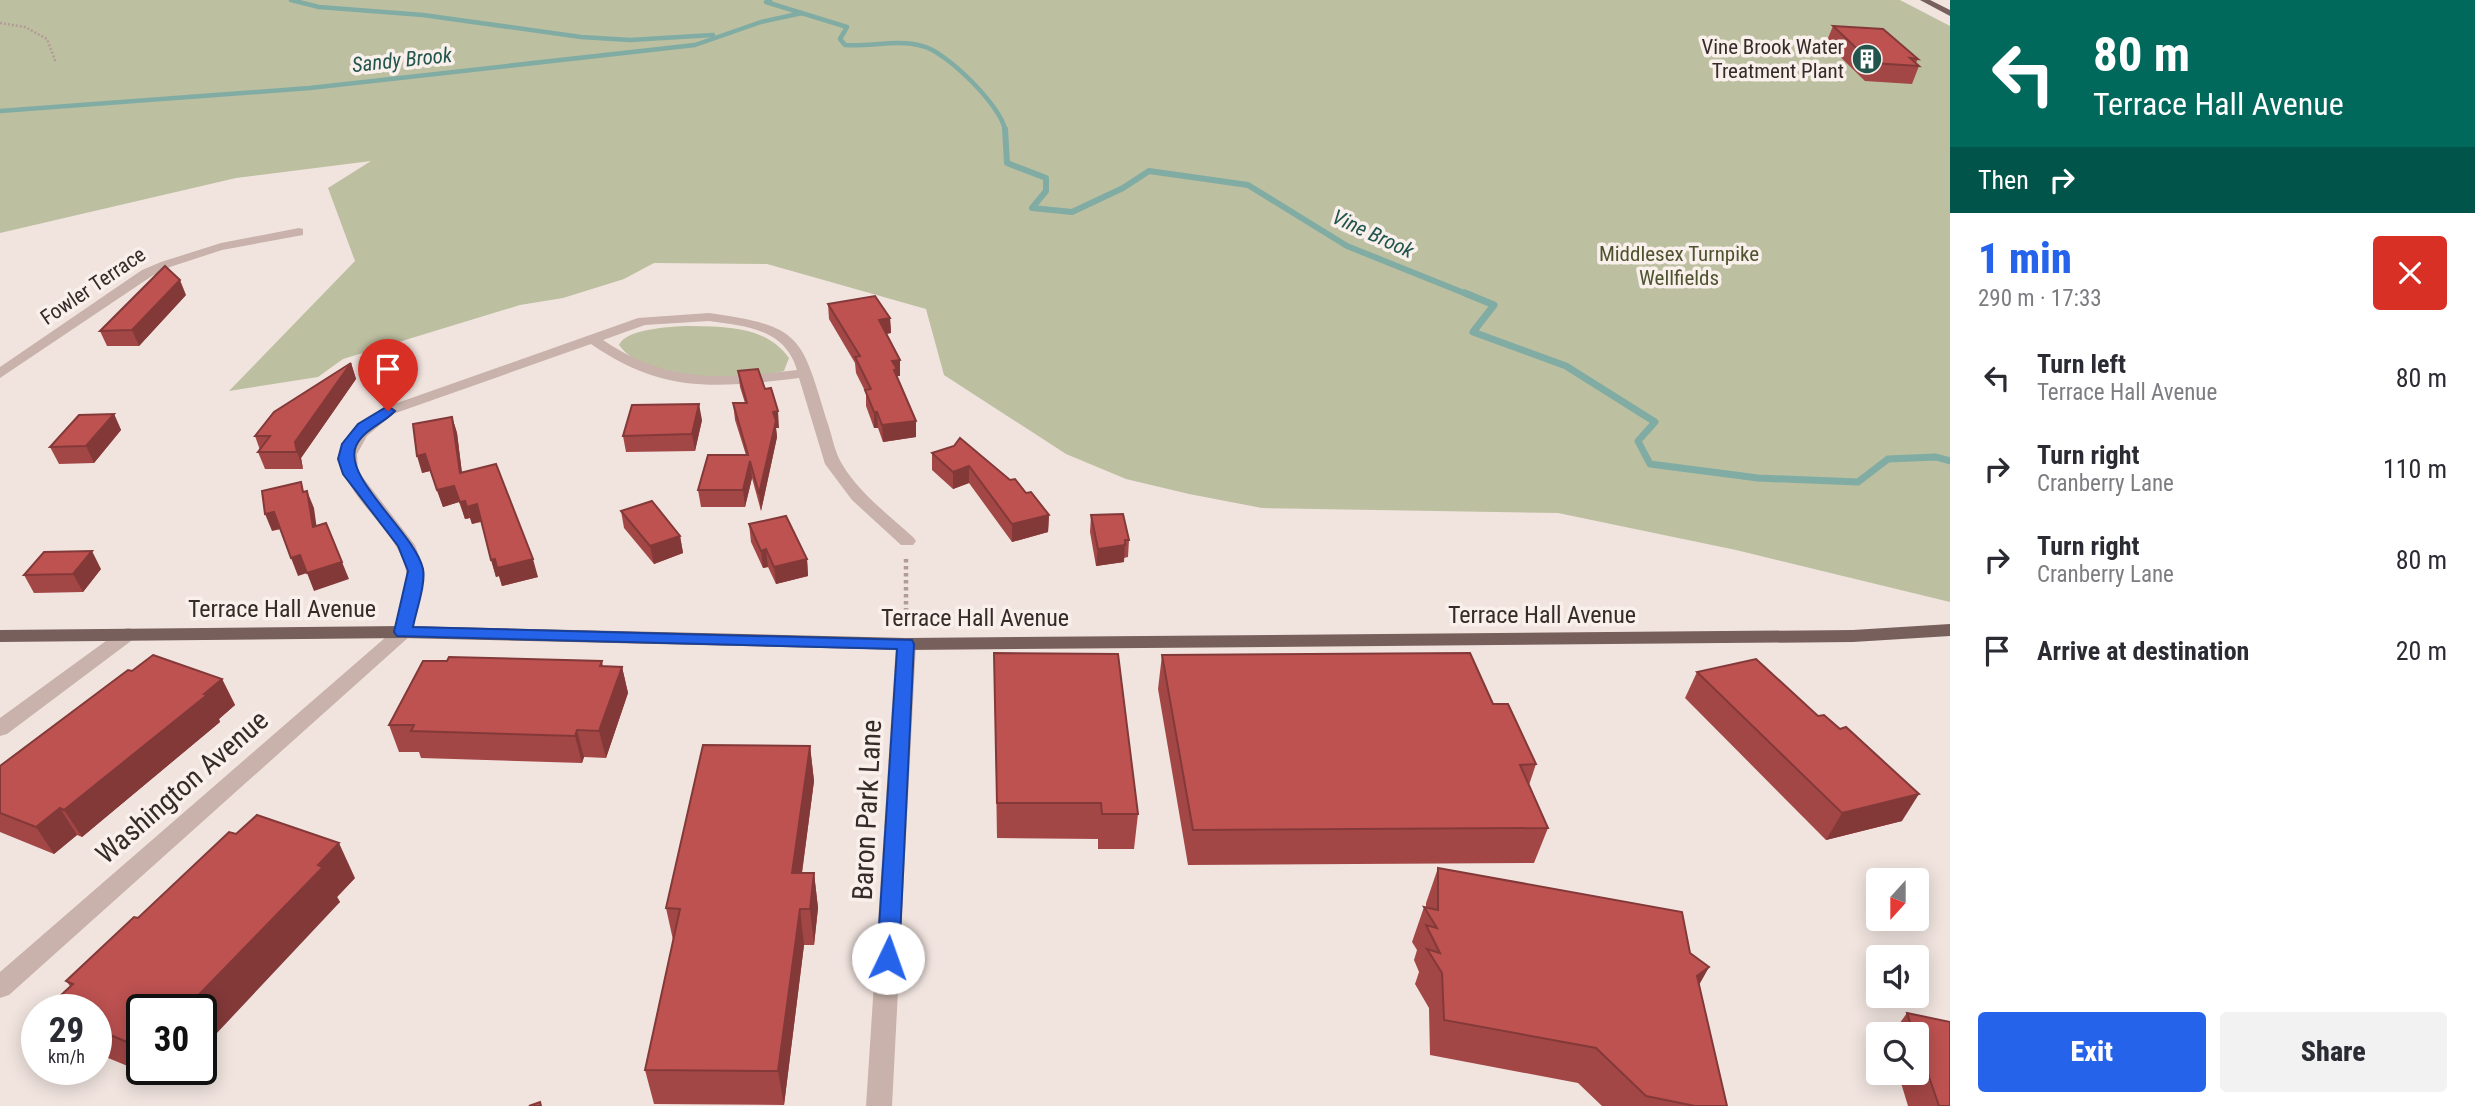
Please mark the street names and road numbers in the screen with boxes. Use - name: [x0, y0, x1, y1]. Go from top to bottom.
- street label: Fowler Terrace: [36, 242, 150, 330]
- street label: Terrace Hall Avenue: [188, 595, 376, 623]
- street label: Terrace Hall Avenue: [1448, 601, 1636, 629]
- street label: Terrace Hall Avenue: [881, 604, 1069, 632]
- street label: Washington Avenue: [89, 703, 275, 871]
- street label: Baron Park Lane: [846, 719, 888, 901]

